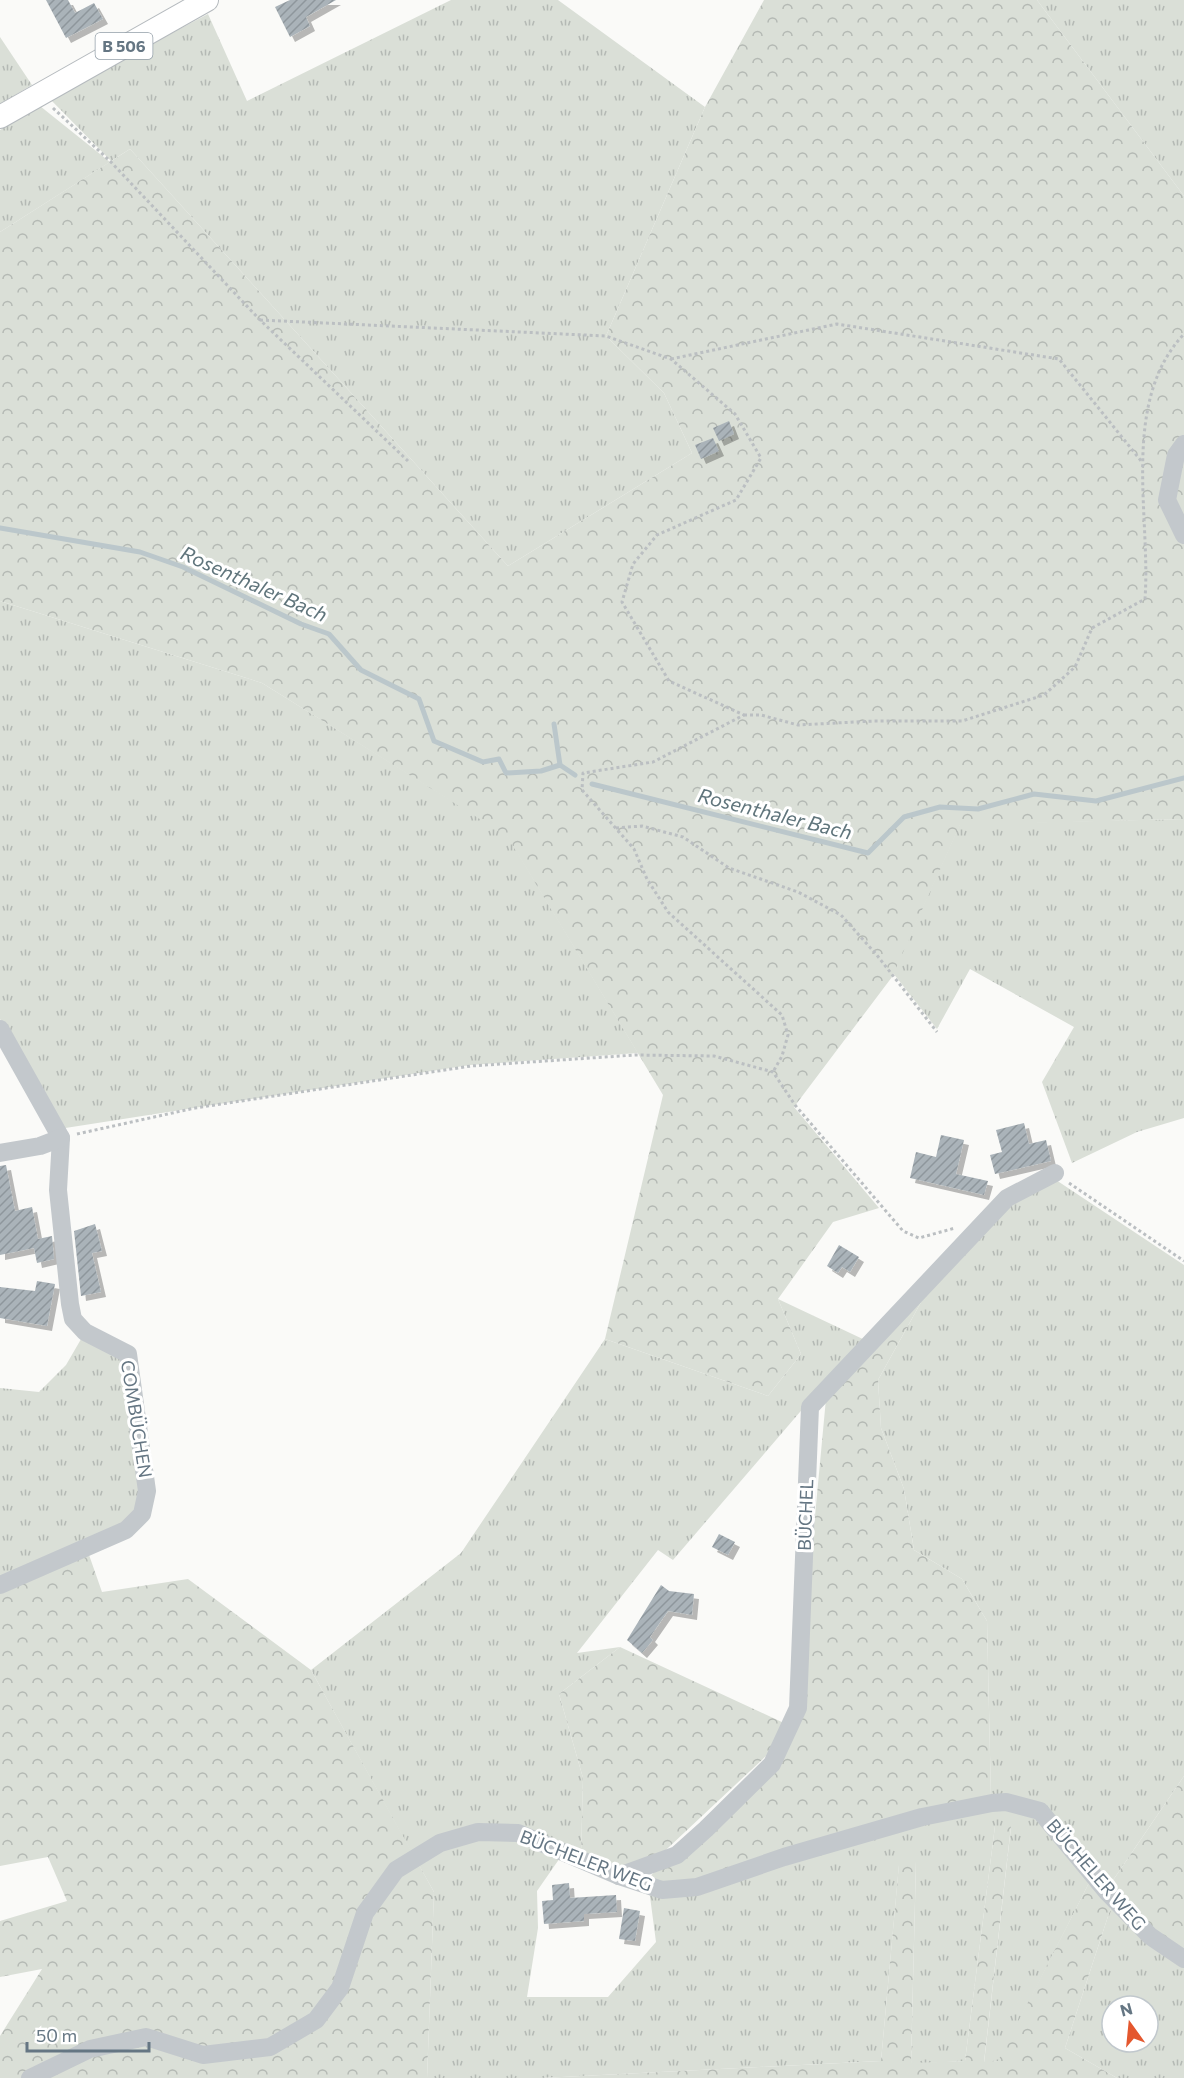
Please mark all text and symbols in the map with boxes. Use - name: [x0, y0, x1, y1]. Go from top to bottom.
- road number: B 506: [96, 33, 152, 59]
- water label: Rosenthaler Bach: [177, 540, 331, 626]
- water label: Rosenthaler Bach: [696, 782, 855, 844]
- street label: COMBÜCHEN: [117, 1358, 157, 1479]
- street label: BÜCHEL: [793, 1479, 817, 1551]
- street label: BÜCHELER WEG: [1043, 1814, 1151, 1934]
- street label: BÜCHELER WEG: [517, 1825, 656, 1895]
- north arrow: [1100, 1994, 1160, 2054]
- text: N: [1118, 1998, 1134, 2020]
- scale bar: [27, 2015, 148, 2053]
- text: 50 m: [36, 2024, 77, 2046]

